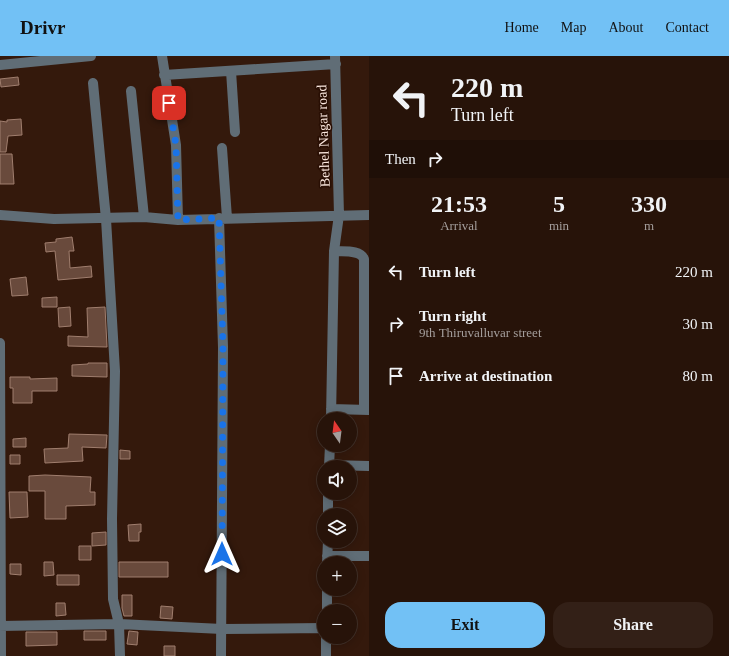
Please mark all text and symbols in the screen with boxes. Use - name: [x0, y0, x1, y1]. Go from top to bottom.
- text: Drivr: [20, 17, 65, 38]
- text: Home: [505, 20, 539, 35]
- text: Map: [561, 20, 586, 35]
- text: About: [608, 20, 643, 35]
- text: Contact: [665, 20, 709, 35]
- icon: left: [385, 72, 437, 124]
- text: 220 m: [451, 72, 523, 103]
- street label: Bethel Nagar road: [314, 84, 333, 188]
- pin: [152, 86, 186, 120]
- icon: arrive: [158, 92, 180, 114]
- text: Turn left: [451, 105, 514, 125]
- icon: right: [424, 148, 446, 170]
- text: Then: [385, 151, 416, 167]
- text: 21:53: [431, 191, 487, 217]
- text: 5: [553, 191, 565, 217]
- text: 330: [631, 191, 667, 217]
- text: Arrival: [440, 218, 478, 233]
- text: min: [549, 218, 569, 233]
- text: m: [644, 218, 654, 233]
- icon: left: [385, 261, 407, 283]
- text: Turn left: [419, 264, 476, 280]
- text: 220 m: [675, 264, 713, 280]
- text: Turn right: [419, 308, 486, 324]
- icon: right: [385, 313, 407, 335]
- text: 30 m: [683, 316, 713, 332]
- text: 9th Thiruvalluvar street: [419, 325, 542, 340]
- icon: arrive: [385, 365, 407, 387]
- text: Arrive at destination: [419, 368, 552, 384]
- text: 80 m: [683, 368, 713, 384]
- north arrow: [317, 412, 357, 452]
- map controls: [317, 412, 357, 644]
- button: sound: [317, 460, 357, 500]
- button: layers: [317, 508, 357, 548]
- position arrow: [201, 533, 243, 575]
- button: +: [317, 556, 357, 596]
- button: Exit: [385, 602, 545, 648]
- button: Share: [553, 602, 713, 648]
- button: −: [317, 604, 357, 644]

